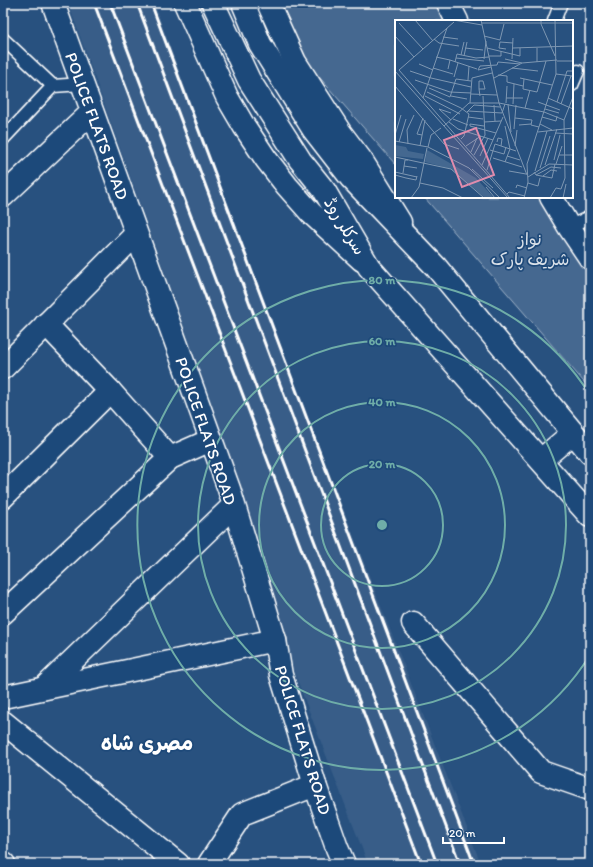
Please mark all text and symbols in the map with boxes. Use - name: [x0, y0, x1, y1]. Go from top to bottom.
- inset map: [395, 20, 573, 198]
- street label: POLICE FLATS ROAD: [61, 50, 133, 202]
- street label: سرکلر روڈ: [320, 194, 370, 258]
- park label: نواز شریف پارک: [491, 229, 569, 271]
- text: 80 m: [369, 273, 396, 287]
- text: 60 m: [369, 334, 396, 348]
- street label: POLICE FLATS ROAD: [171, 354, 241, 508]
- text: 40 m: [368, 395, 397, 409]
- text: 20 m: [369, 457, 396, 471]
- centre of rings: [375, 518, 389, 532]
- street label: POLICE FLATS ROAD: [271, 663, 335, 817]
- district label: مصری شاہ: [101, 730, 193, 755]
- scale bar: [443, 819, 504, 845]
- text: 20 m: [449, 826, 476, 840]

